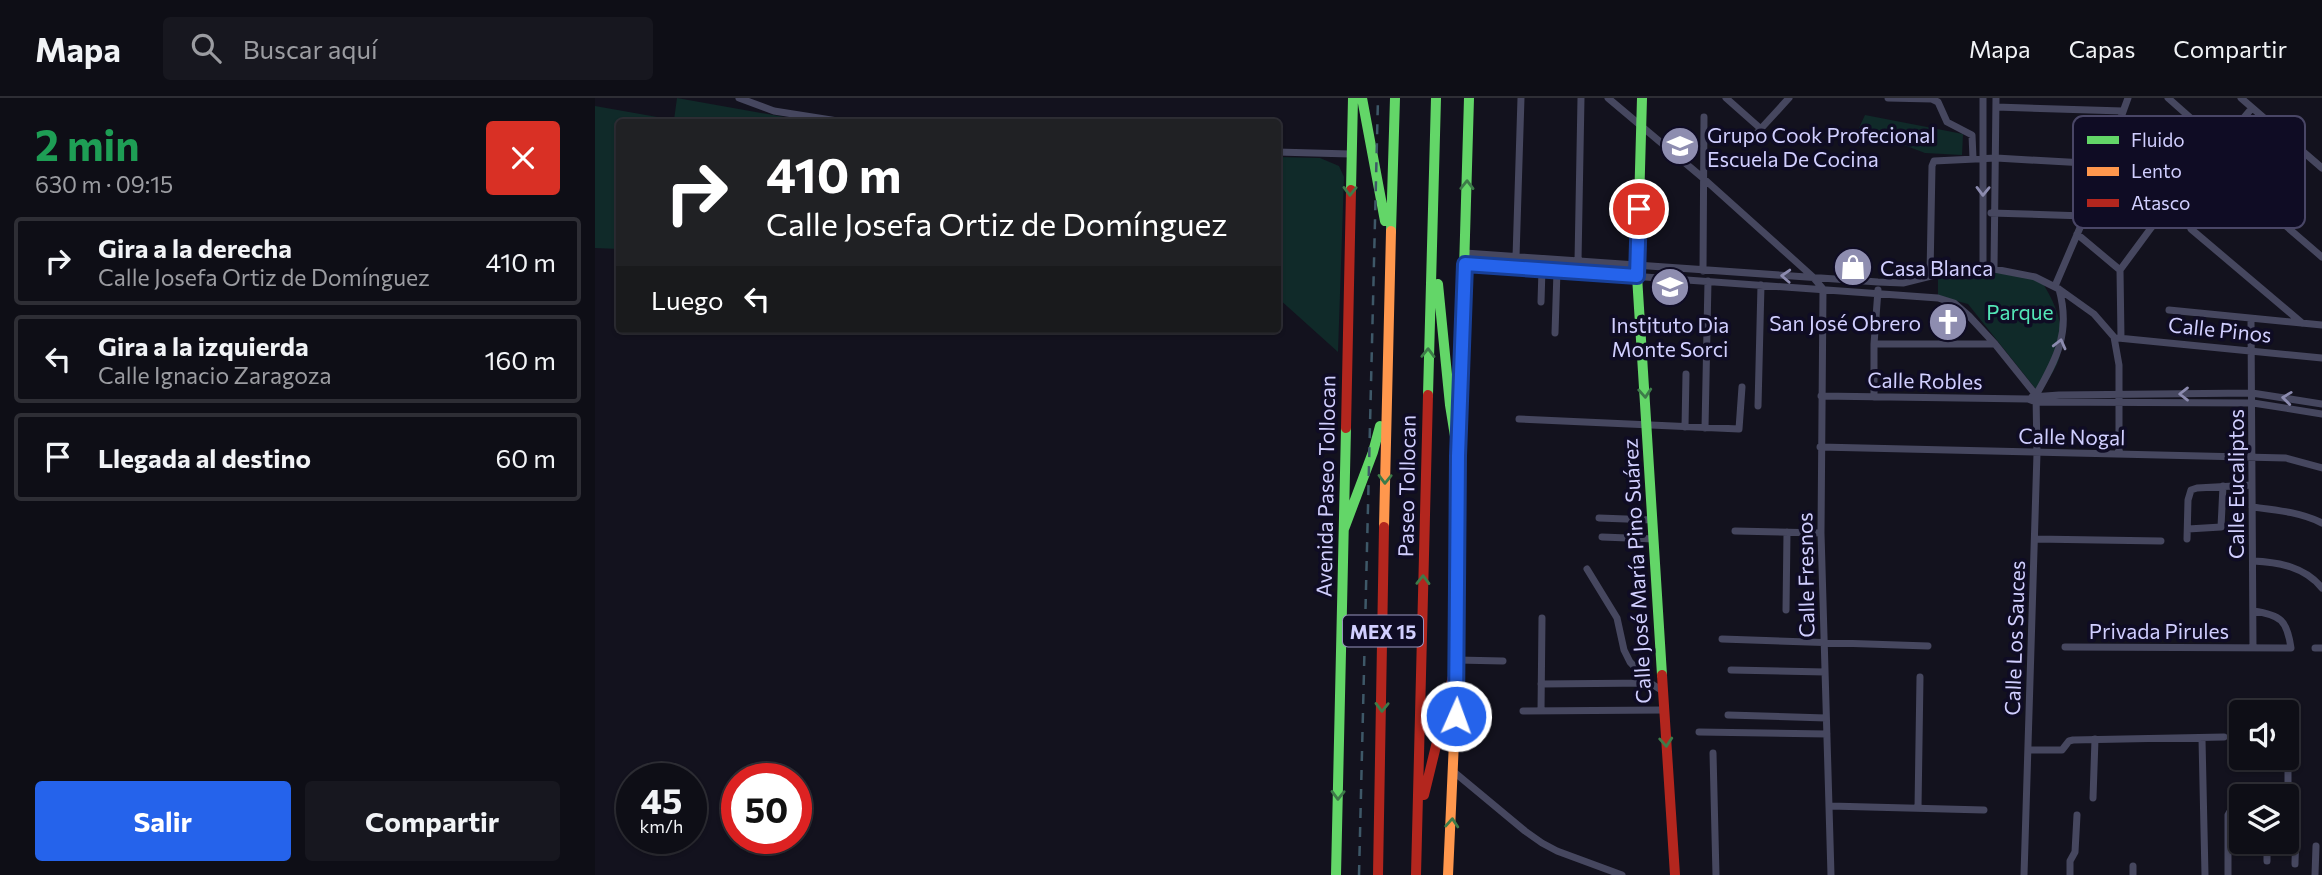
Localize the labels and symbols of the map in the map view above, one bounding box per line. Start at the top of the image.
legend [2073,116,2305,228]
place label: Grupo Cook Profecional Escuela De Cocina [1707,122,1936,171]
school or university icon: Grupo Cook Profecional Escuela De Cocina [1659,125,1701,167]
text: Fluido [2131,128,2185,151]
text: Lento [2131,159,2182,182]
one-way arrow [1459,179,1475,190]
pin [1609,179,1669,239]
one-way arrow [1342,186,1358,196]
one-way arrow [1975,186,1991,196]
text: Atasco [2131,191,2190,214]
shop icon: Casa Blanca [1832,246,1874,288]
place label: Casa Blanca [1880,255,1993,280]
school or university icon: Instituto Dia Monte Sorci [1649,266,1691,308]
one-way arrow [1780,269,1791,284]
park label: Parque [1986,299,2054,324]
church icon: San José Obrero [1927,301,1969,343]
place label: San José Obrero [1769,310,1921,335]
street label: Calle Pinos [2167,311,2273,347]
place label: Instituto Dia Monte Sorci [1611,312,1729,361]
one-way arrow [2052,339,2066,351]
one-way arrow [1421,347,1436,358]
street label: Calle Robles [1867,366,1983,394]
street label: Avenida Paseo Tollocan [1311,375,1339,597]
one-way arrow [2178,386,2189,402]
one-way arrow [1637,387,1652,398]
one-way arrow [2281,390,2293,405]
street label: Calle Eucaliptos [2223,409,2248,559]
street label: Paseo Tollocan [1392,415,1420,557]
street label: Calle Nogal [2018,423,2126,449]
street label: Calle José María Pino Suárez [1617,438,1655,704]
one-way arrow [1378,474,1393,485]
street label: Calle Fresnos [1791,512,1819,638]
street label: Calle Los Sauces [1999,560,2029,716]
one-way arrow [1415,575,1431,585]
road number: MEX 15 [1343,616,1423,646]
street label: Privada Pirules [2089,618,2229,643]
position arrow [1419,679,1493,753]
one-way arrow [1374,702,1389,713]
one-way arrow [1658,737,1673,748]
speed limit sign: 50 [721,763,812,854]
one-way arrow [1330,789,1345,800]
one-way arrow [1444,818,1459,829]

